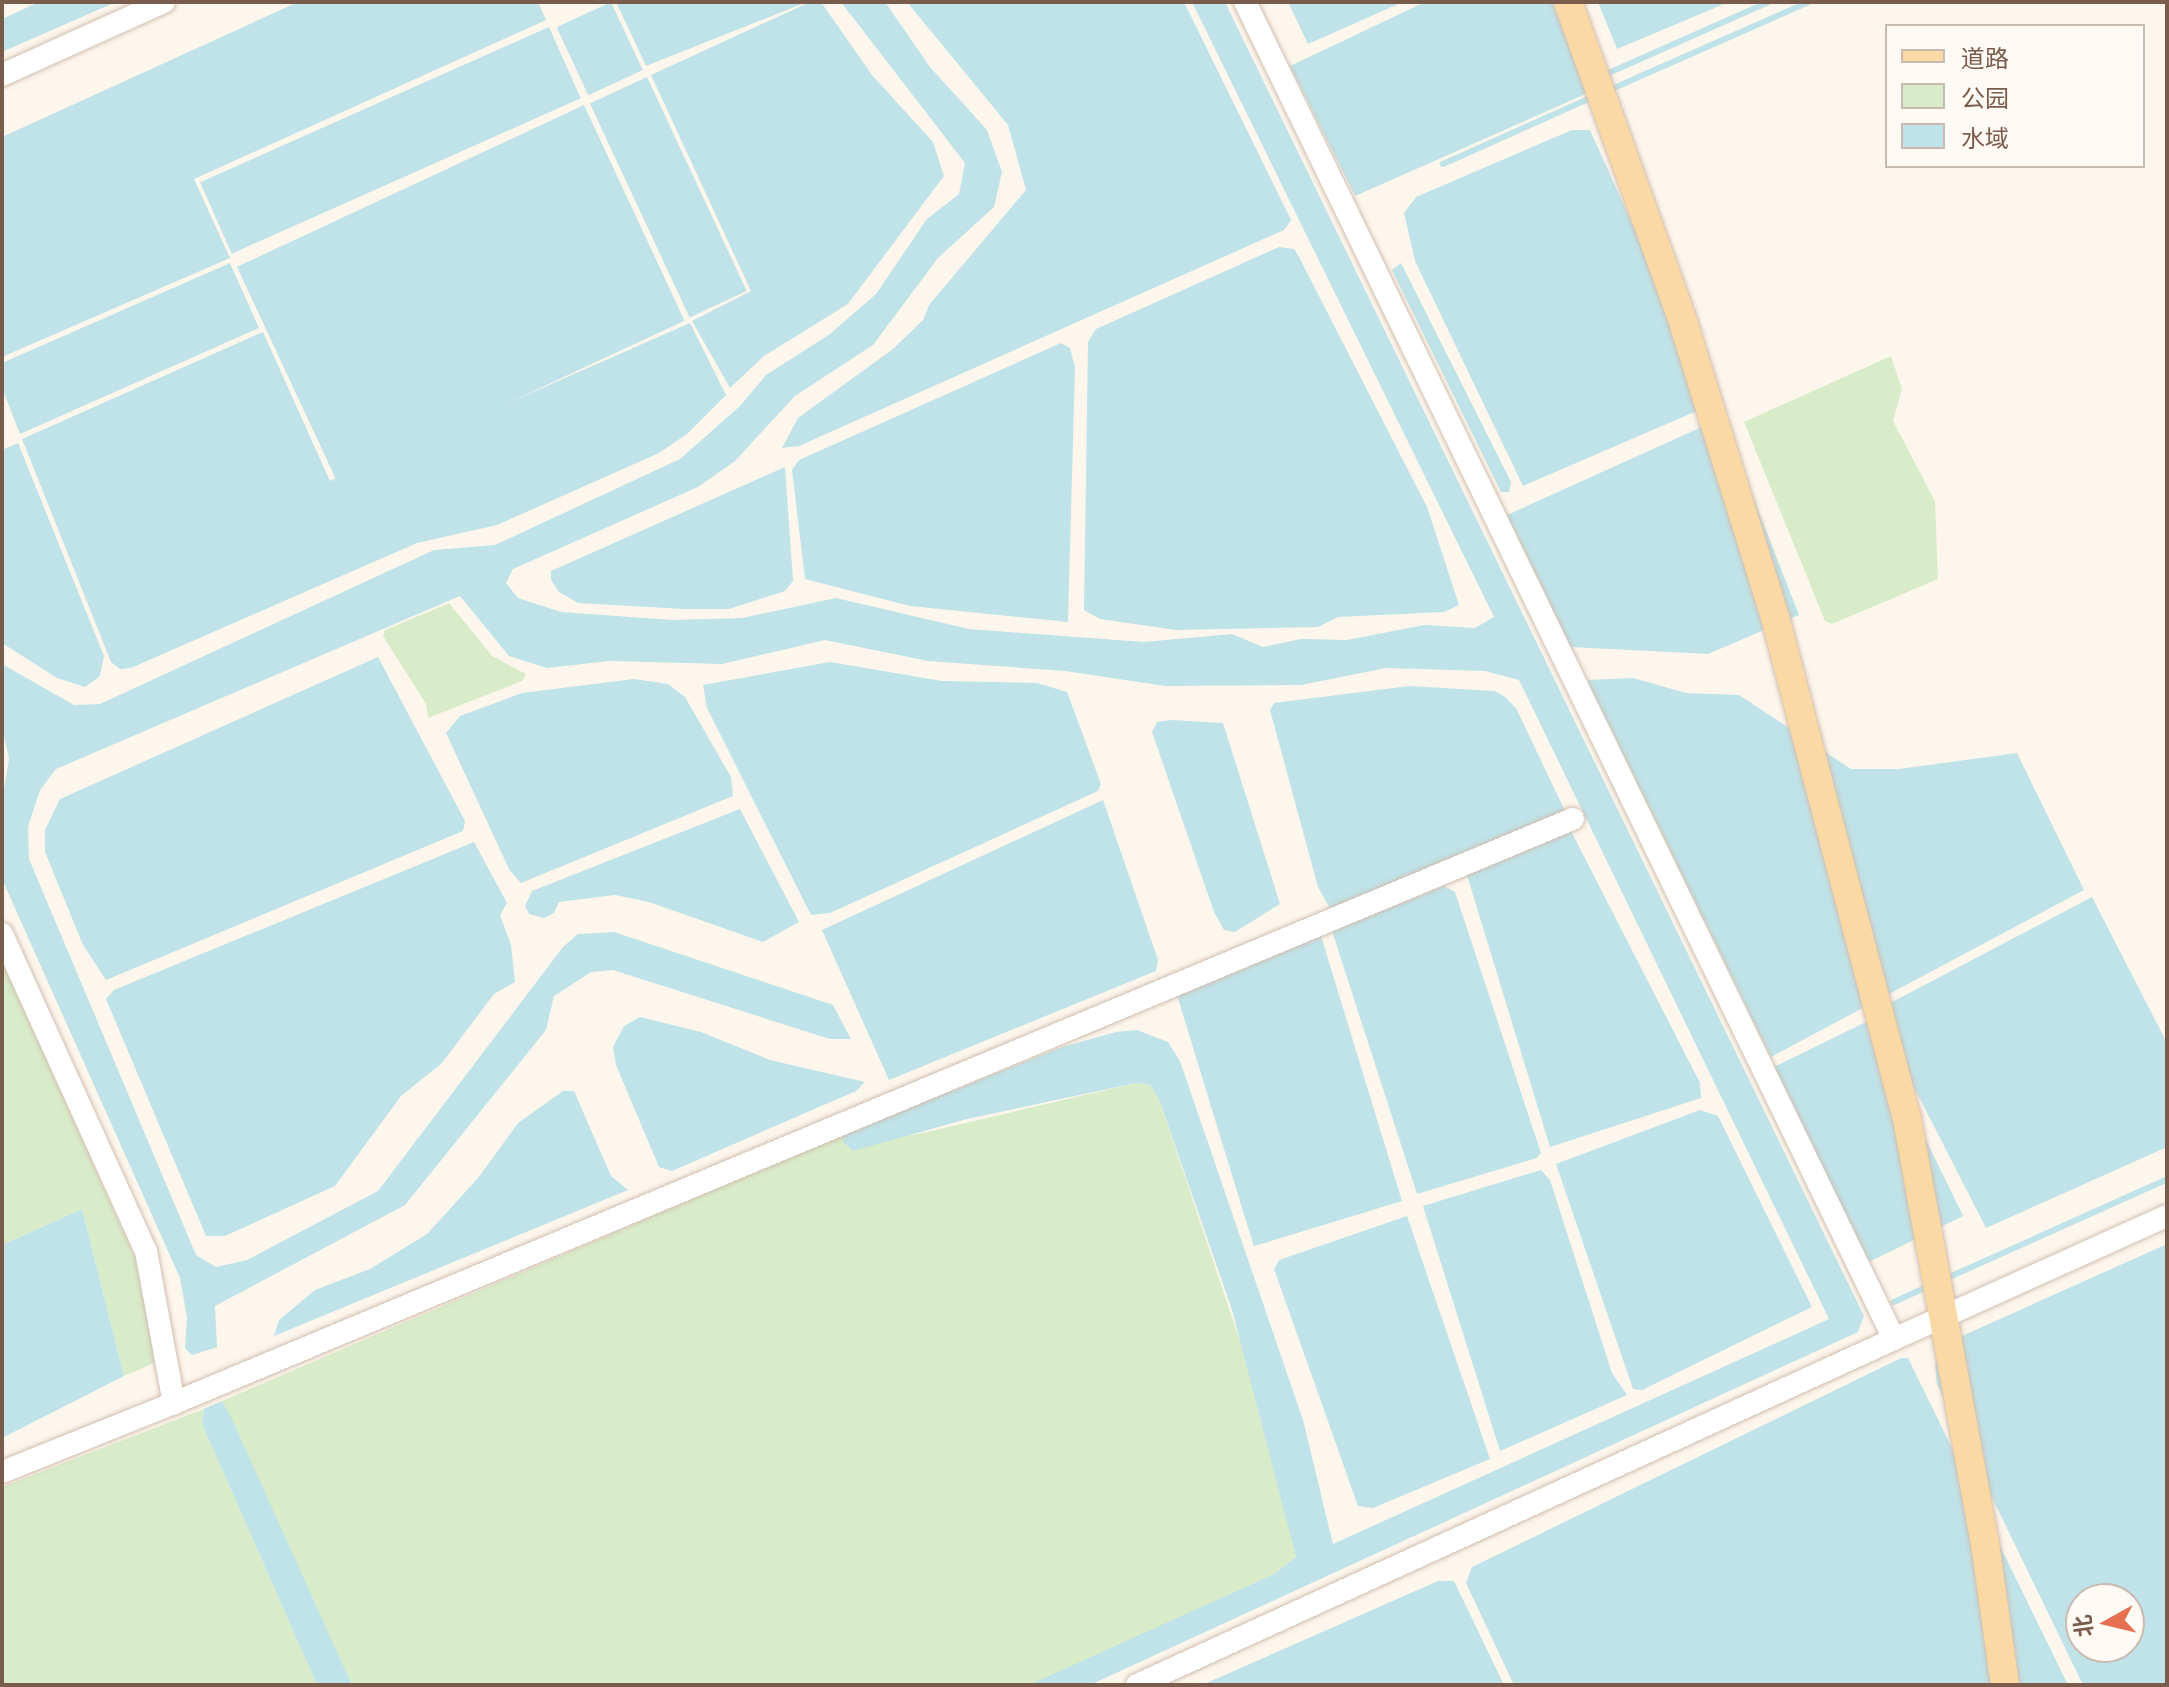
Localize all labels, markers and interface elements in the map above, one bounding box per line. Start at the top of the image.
legend [1885,24,2145,168]
text: 道路 [1961,43,2009,72]
text: 公园 [1961,83,2009,112]
text: 水域 [1961,123,2009,152]
north arrow [2065,1583,2145,1663]
text: 北 [2068,1613,2098,1639]

